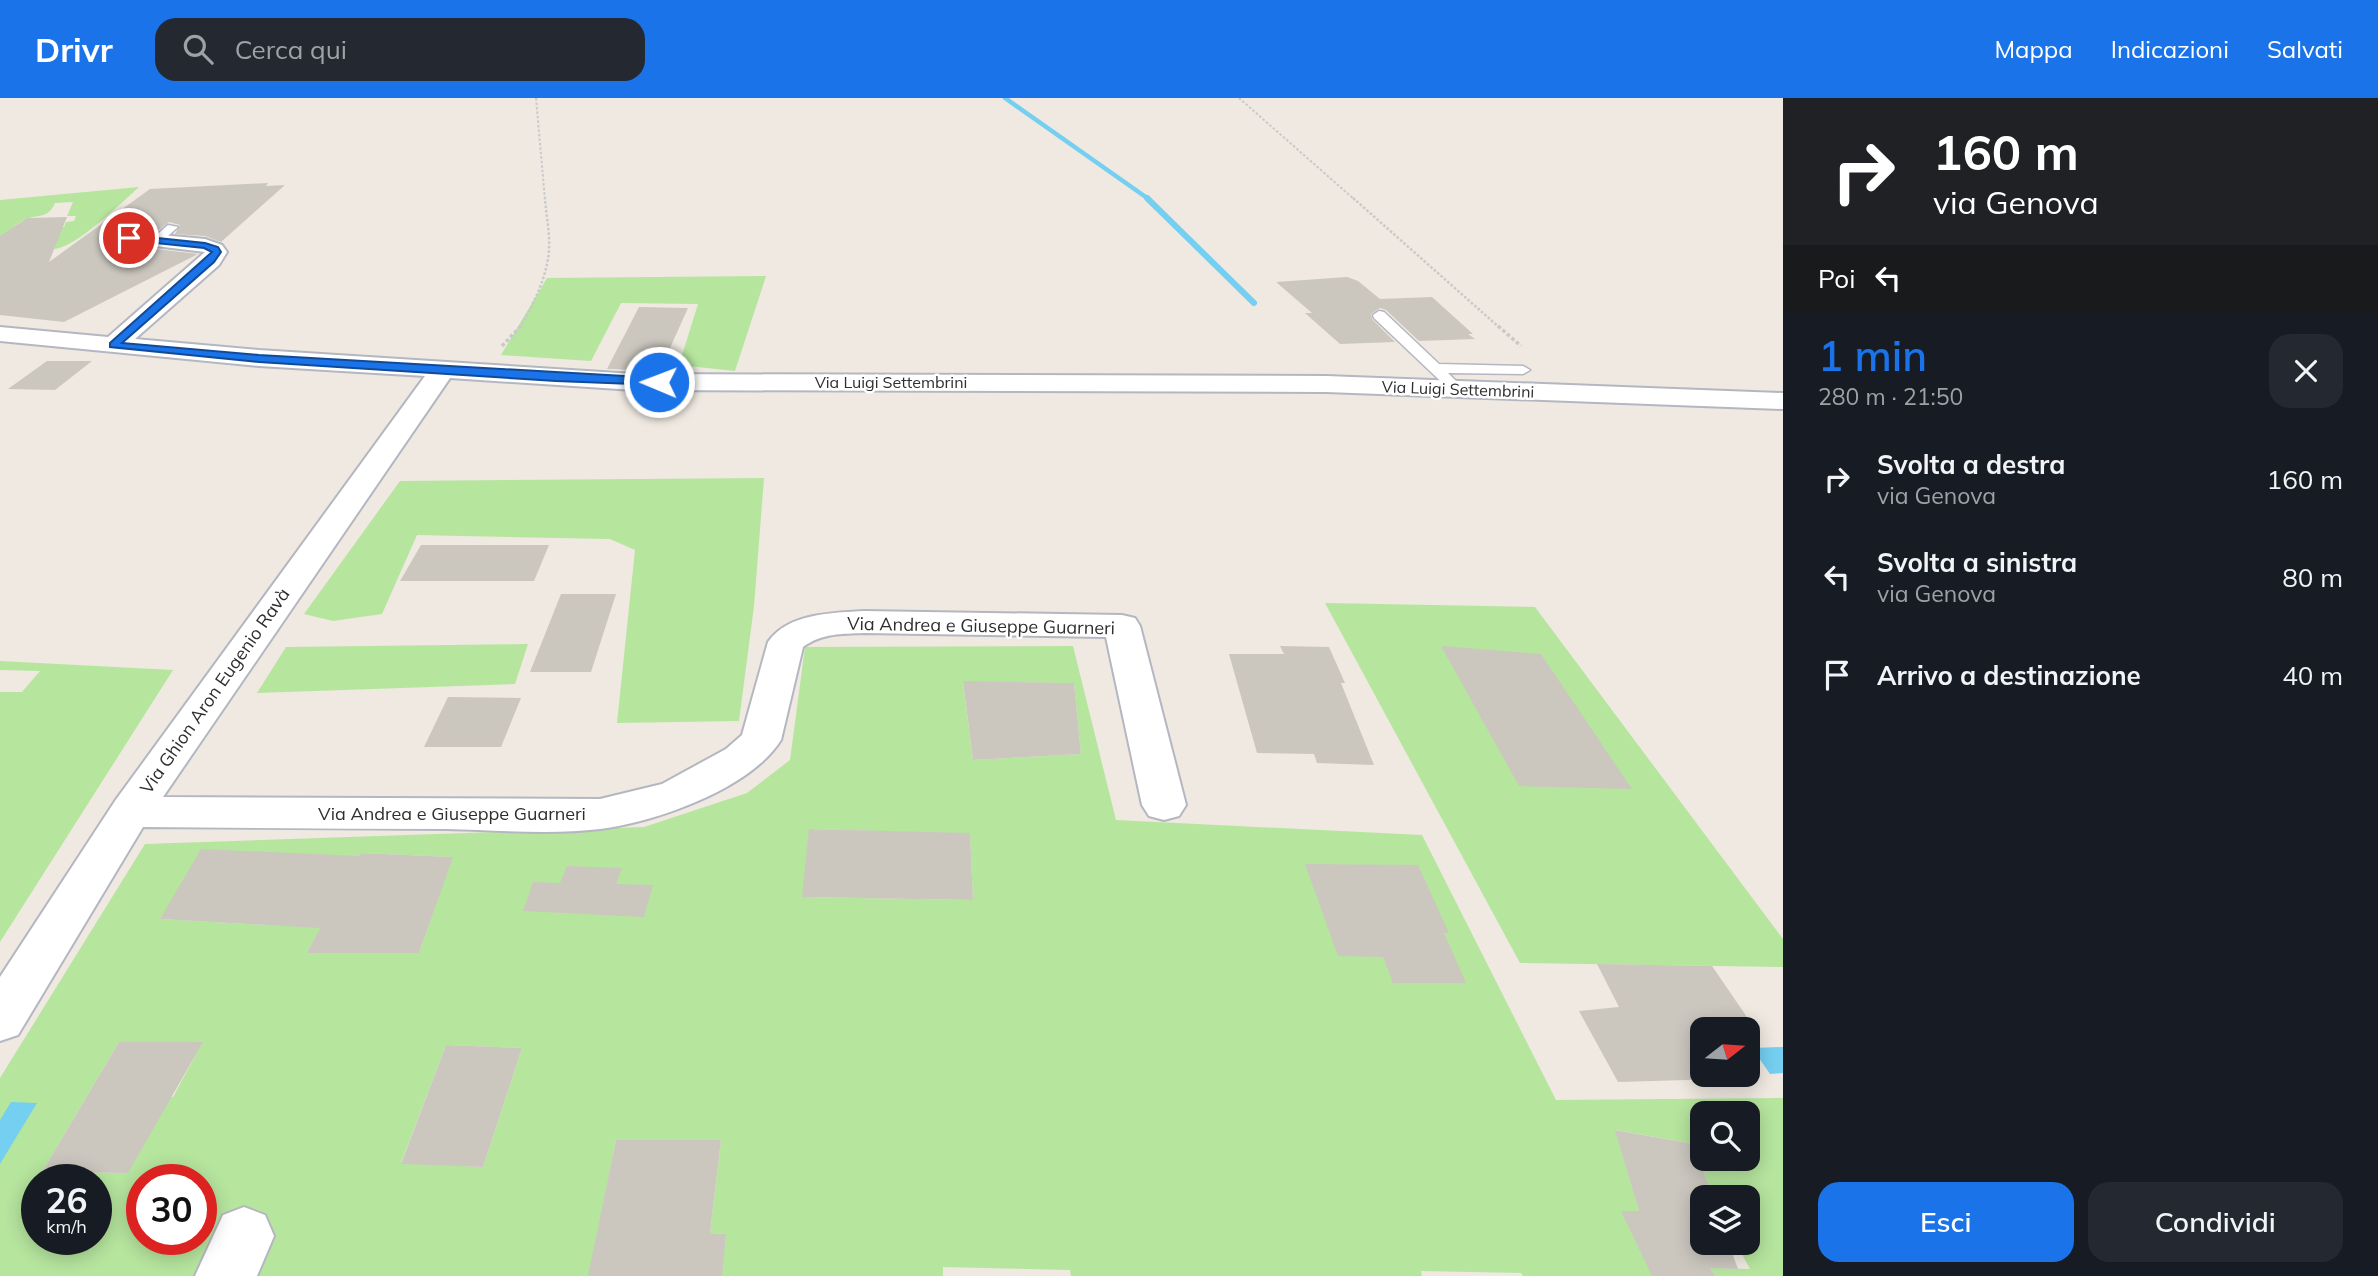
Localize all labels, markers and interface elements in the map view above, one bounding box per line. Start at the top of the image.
search box [155,18,645,81]
text: Drivr [35,29,113,70]
icon: search [179,30,217,68]
text: Cerca qui [235,33,347,66]
text: Mappa [1994,34,2073,64]
text: Indicazioni [2111,34,2229,64]
text: Salvati [2267,34,2343,64]
text: 160 m [1933,121,2079,182]
icon: right [1818,126,1909,217]
text: via Genova [1933,182,2099,222]
pin [99,208,159,268]
icon: arrive [110,219,148,257]
icon: left [1869,259,1907,297]
text: Poi [1818,262,1855,295]
text: 1 min [1818,329,1927,382]
button: close [2269,334,2343,408]
position arrow [622,345,696,419]
street label: Via Luigi Settembrini [815,372,967,392]
street label: Via Luigi Settembrini [1381,376,1535,402]
text: 280 m · 21:50 [1818,382,1963,411]
text: Svolta a destra [1877,448,2065,481]
icon: right [1818,460,1856,498]
text: 160 m [2267,463,2343,496]
text: via Genova [1877,481,1996,510]
text: Svolta a sinistra [1877,546,2077,579]
icon: left [1818,558,1856,596]
text: 80 m [2282,561,2343,594]
text: via Genova [1877,579,1996,608]
street label: Via Ghion Aron Eugenio Ravà [135,583,295,798]
street label: Via Andrea e Giuseppe Guarneri [847,612,1115,639]
icon: arrive [1818,656,1856,694]
text: Arrivo a destinazione [1877,659,2141,692]
text: 40 m [2282,659,2343,692]
street label: Via Andrea e Giuseppe Guarneri [318,802,586,825]
north arrow [1690,1017,1760,1087]
map controls [1690,1017,1760,1255]
button: search [1690,1101,1760,1171]
speed limit sign: 30 [126,1164,217,1255]
text: 26 [45,1178,88,1222]
button: Esci [1818,1182,2074,1262]
button: Condividi [2088,1182,2343,1262]
button: layers [1690,1185,1760,1255]
text: km/h [46,1215,87,1238]

